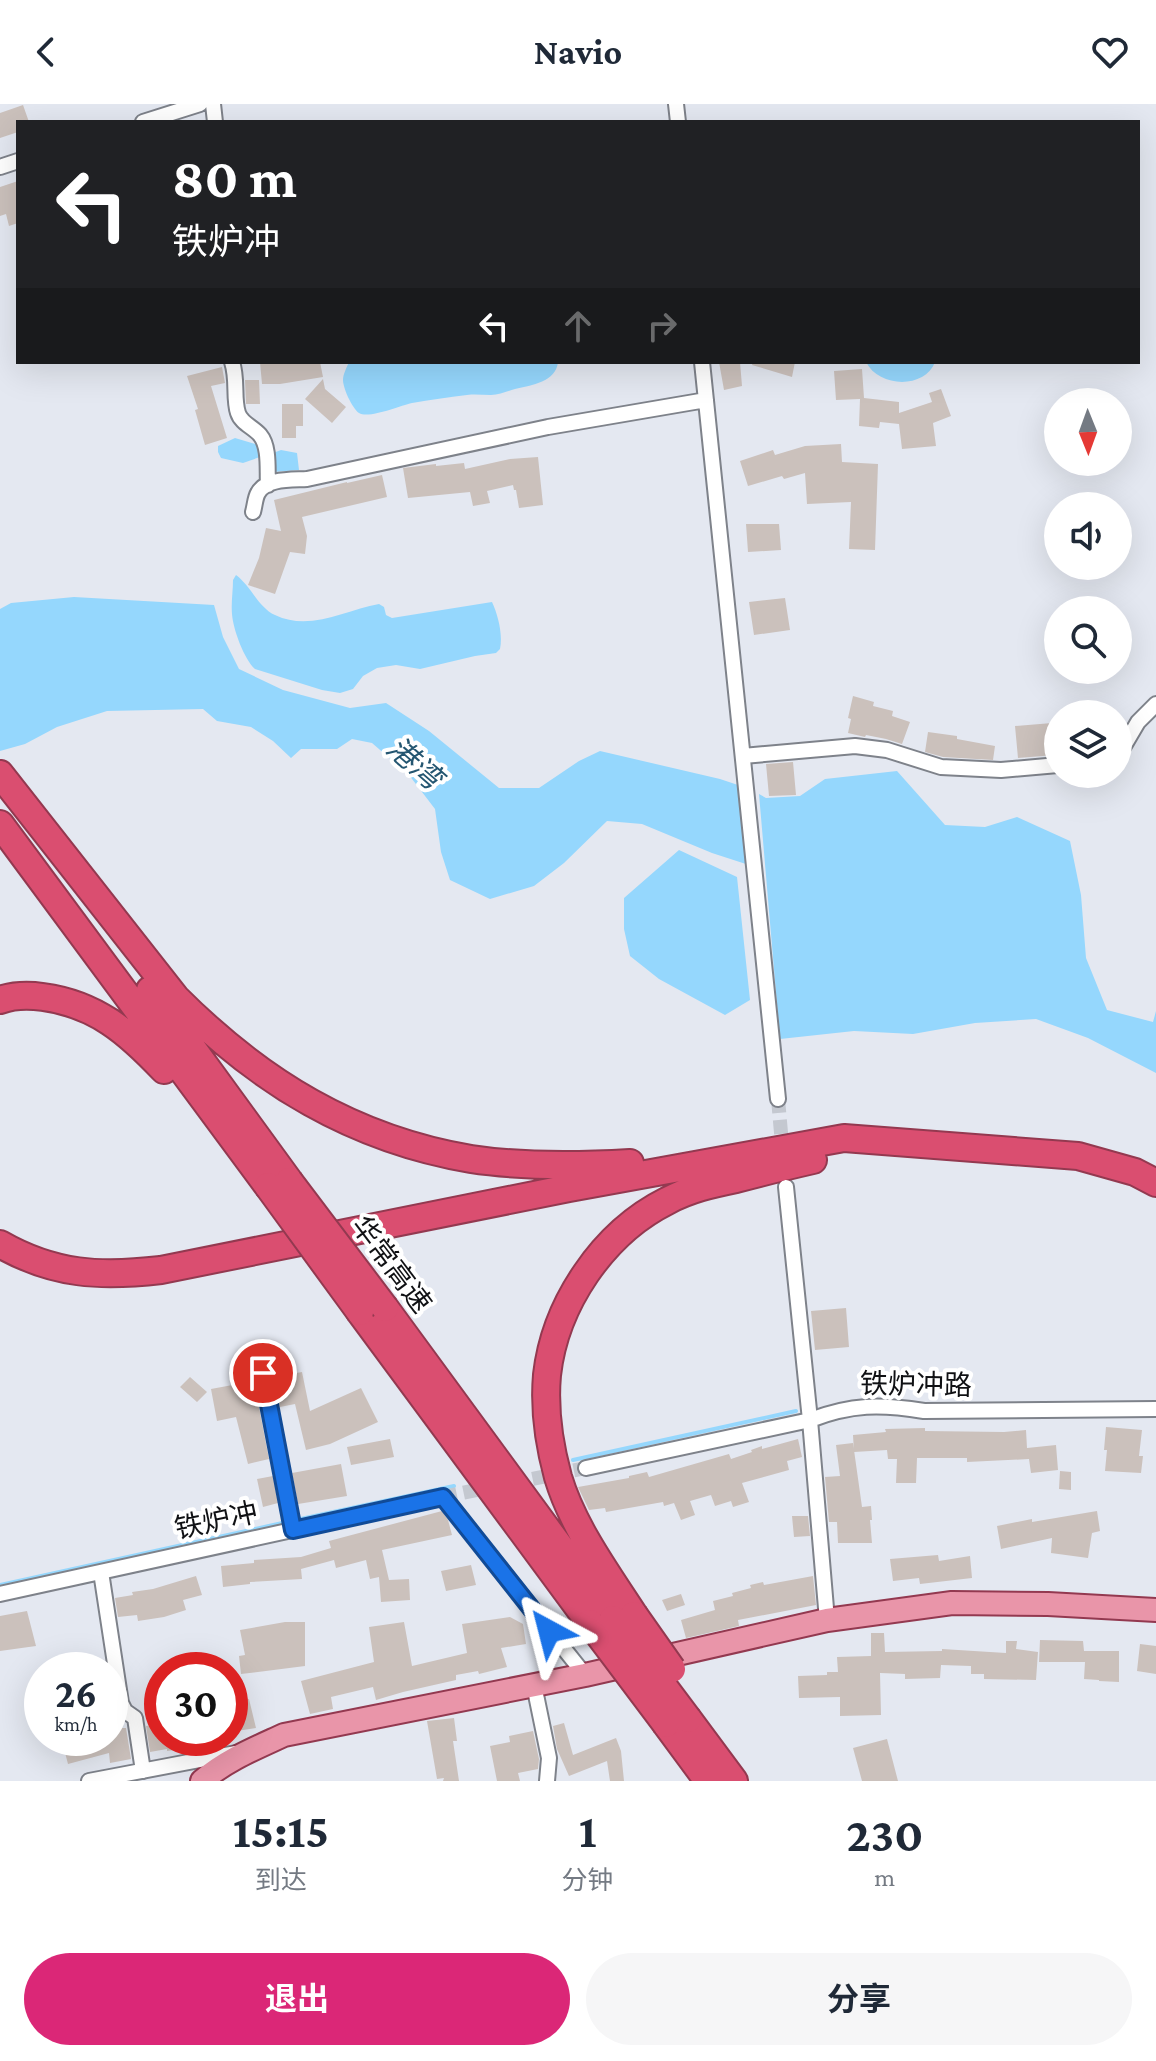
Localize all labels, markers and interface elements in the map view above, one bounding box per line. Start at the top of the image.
icon: back [24,30,68,74]
icon: heart [1088,30,1132,74]
text: Navio [534,32,622,72]
text: 80 m [172,147,297,209]
icon: left [40,152,144,256]
text: 铁炉冲 [172,222,280,262]
icon: left [472,304,516,348]
icon: ahead [556,304,600,348]
icon: right [640,304,684,348]
north arrow [1044,388,1132,476]
map controls [1044,388,1132,788]
button: sound [1044,492,1132,580]
button: search [1044,596,1132,684]
button: layers [1044,700,1132,788]
water label: 港湾 [381,730,452,798]
street label: 华常高速 [346,1210,438,1318]
pin [229,1339,297,1407]
icon: arrive [241,1351,285,1395]
street label: 铁炉冲路 [860,1368,972,1401]
street label: 铁炉冲 [172,1497,260,1544]
position arrow [507,1589,591,1673]
speed limit sign: 30 [144,1652,248,1756]
text: 26 [55,1671,97,1716]
text: km/h [54,1713,98,1735]
text: 15:15 [233,1804,329,1857]
text: 1 [579,1804,597,1857]
text: 230 [846,1808,923,1861]
text: m [874,1863,895,1892]
text: 到达 [255,1866,307,1895]
text: 分钟 [562,1866,614,1895]
button: 退出 [24,1953,570,2045]
button: 分享 [586,1953,1132,2045]

